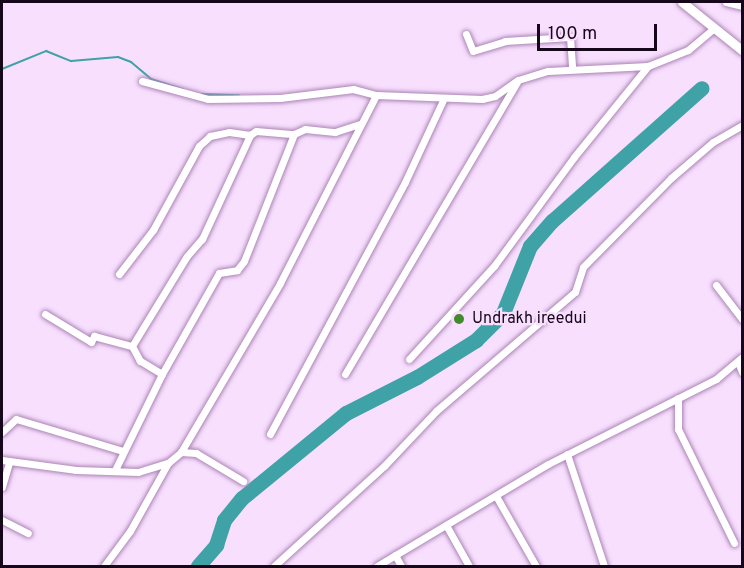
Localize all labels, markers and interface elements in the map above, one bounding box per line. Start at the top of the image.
scale bar [540,12,660,50]
text: 100 m [548,23,597,46]
place label: Undrakh ireedui [472,309,587,329]
marker: Undrakh ireedui [450,310,468,328]

